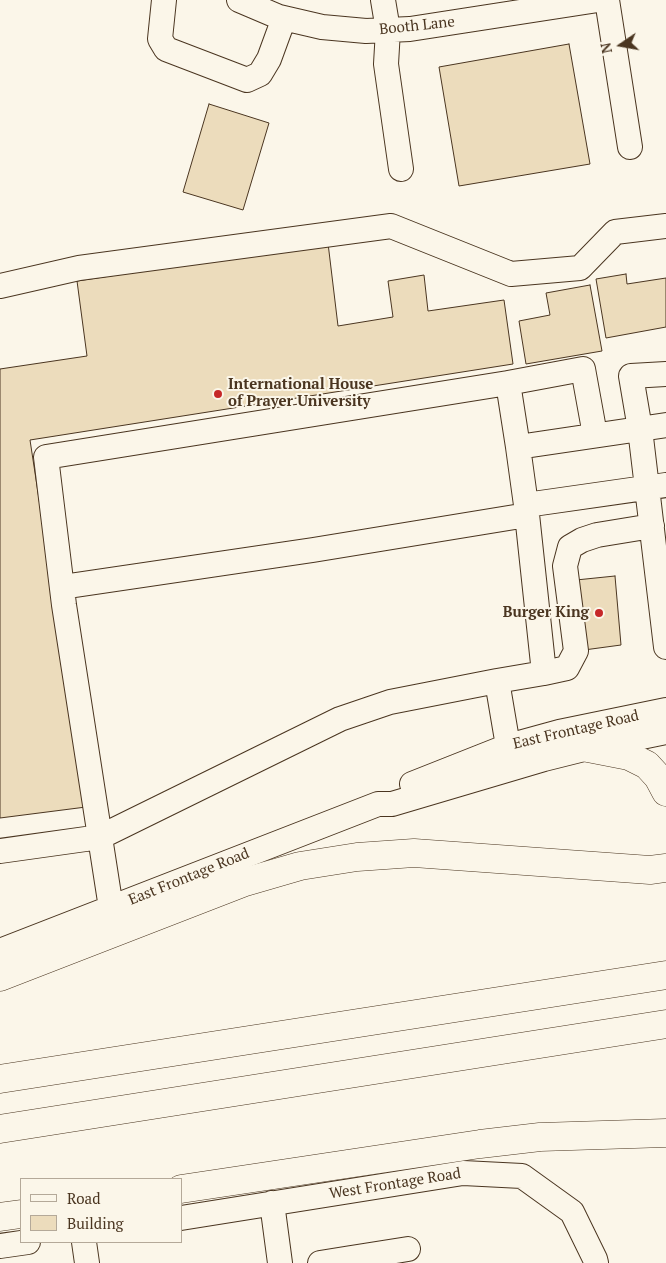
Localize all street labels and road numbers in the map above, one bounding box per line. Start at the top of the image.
street label: Booth Lane [378,13,456,39]
street label: East Frontage Road [511,707,641,753]
street label: East Frontage Road [126,845,252,909]
street label: West Frontage Road [328,1165,462,1203]

